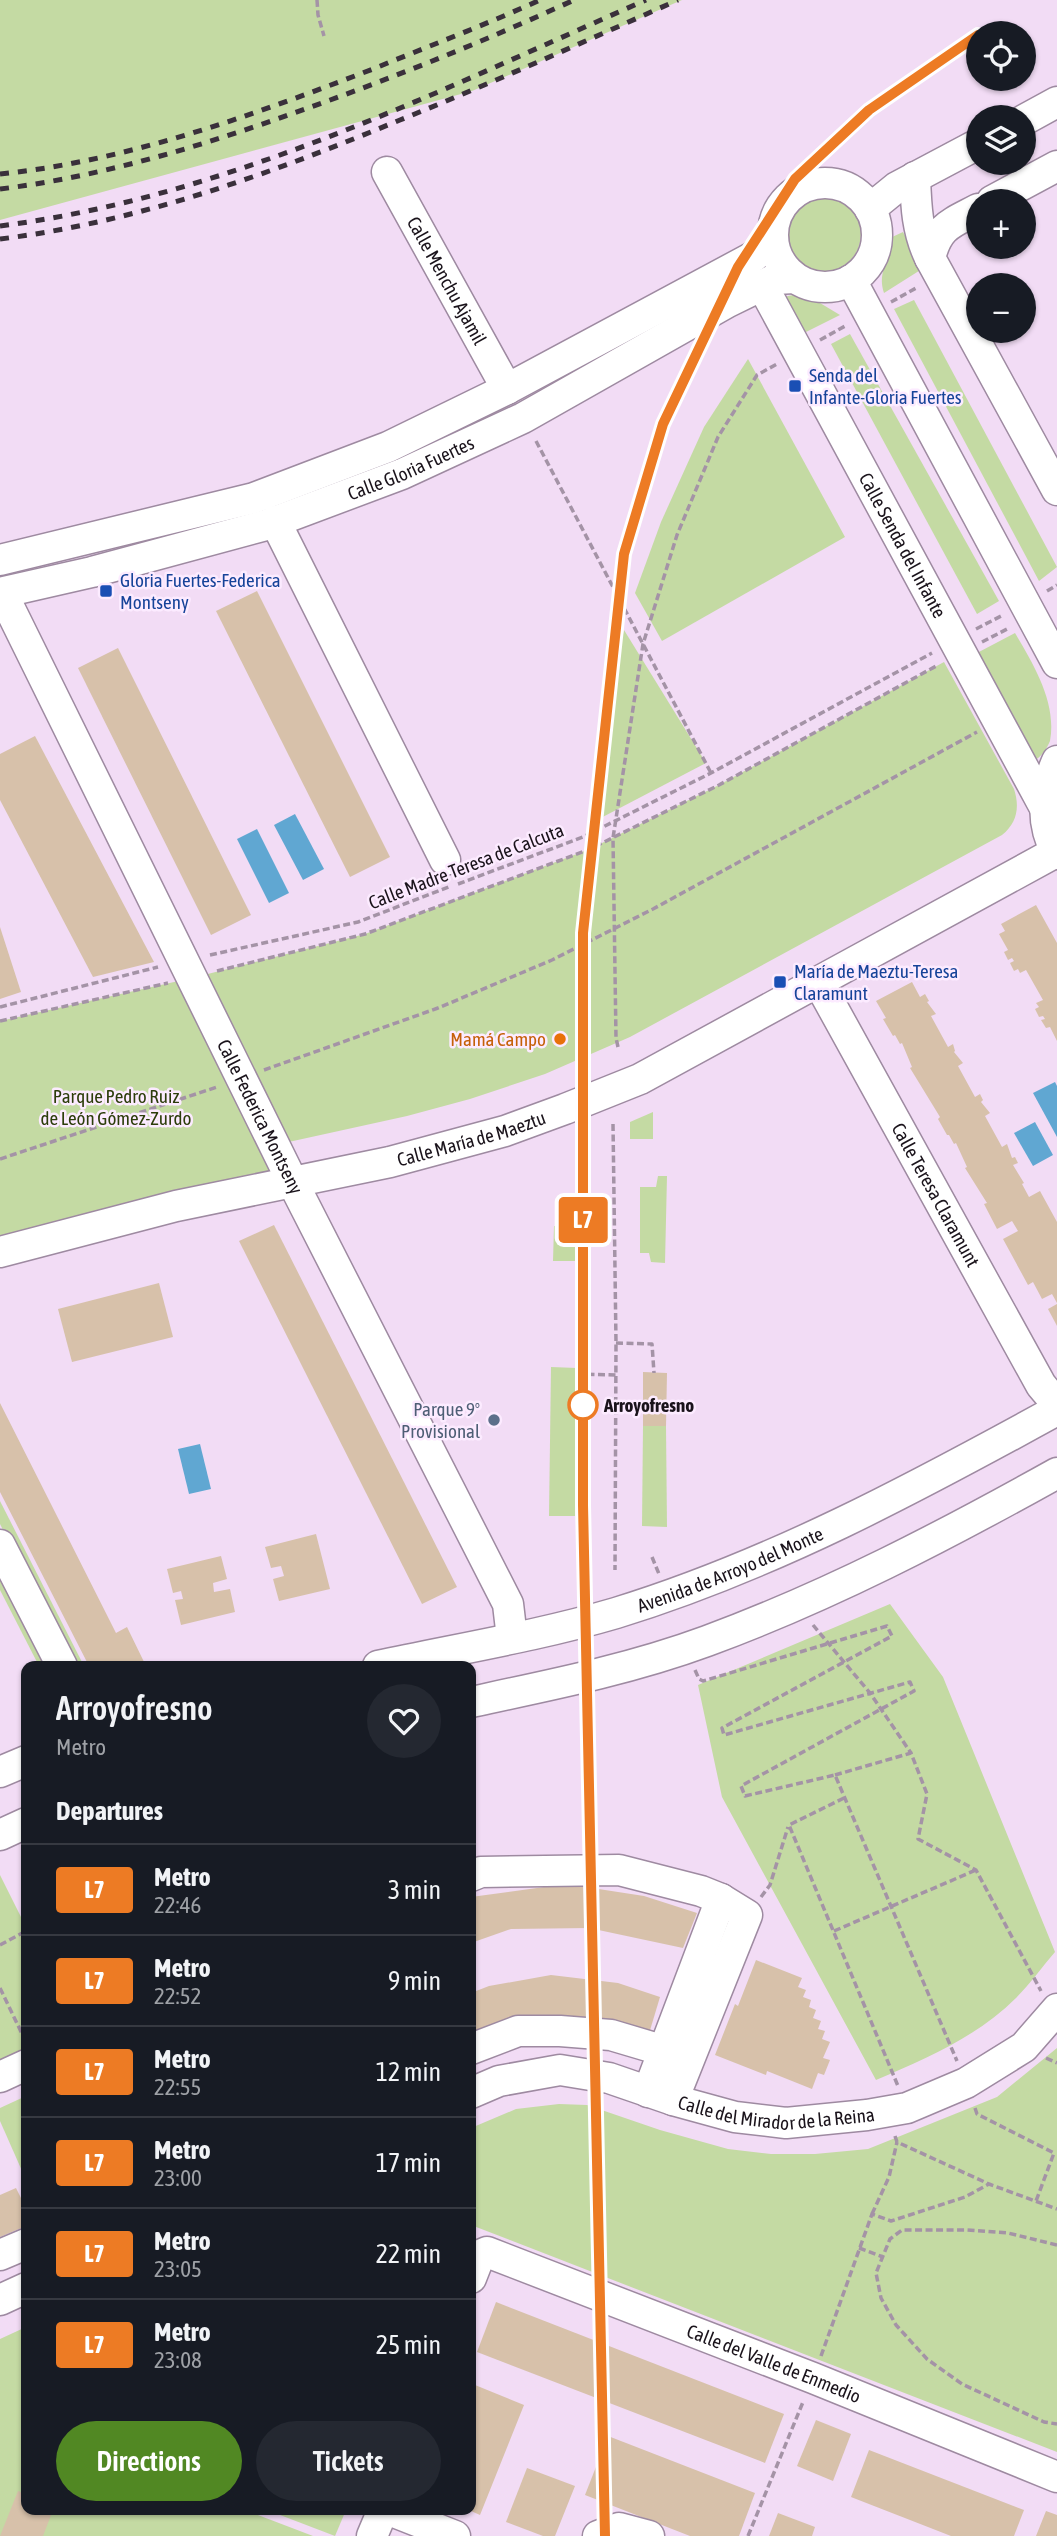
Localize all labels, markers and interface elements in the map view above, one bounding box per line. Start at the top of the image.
map controls [966,21,1036,343]
button: locate [966,21,1036,91]
button: layers [966,105,1036,175]
button: + [966,189,1036,259]
street label: Calle Menchu Ajamil [403,213,491,348]
button: − [966,273,1036,343]
place label: Senda del Infante-Gloria Fuertes [809,364,962,408]
marker: Senda del Infante-Gloria Fuertes [787,378,803,394]
street label: Calle Gloria Fuertes [344,431,477,504]
street label: Calle Senda del Infante [855,469,951,622]
place label: Gloria Fuertes-Federica Montseny [120,569,281,613]
marker: Gloria Fuertes-Federica Montseny [98,583,114,599]
street label: Calle Madre Teresa de Calcuta [365,819,567,913]
place label: María de Maeztu-Teresa Claramunt [794,960,958,1004]
marker: María de Maeztu-Teresa Claramunt [772,974,788,990]
place label: Mamá Campo [450,1028,546,1050]
marker: Mamá Campo [552,1031,568,1047]
street label: Calle Federica Montseny [213,1036,308,1198]
park label: Parque Pedro Ruiz de León Gómez-Zurdo [40,1085,192,1129]
street label: Calle María de Maeztu [395,1106,548,1171]
street label: Calle Teresa Claramunt [887,1119,985,1271]
line badge: L7 [552,1197,614,1243]
text: L7 [573,1206,593,1233]
marker: Arroyofresno [568,1390,598,1420]
place label: Arroyofresno [603,1394,694,1416]
place label: Parque 9º Provisional [401,1398,480,1442]
marker: Parque 9º Provisional [486,1412,502,1428]
street label: Avenida de Arroyo del Monte [634,1522,827,1617]
button: heart [367,1684,441,1758]
text: Arroyofresno [56,1689,213,1727]
text: Metro [56,1734,106,1760]
text: Departures [56,1796,163,1826]
text: Metro [154,1862,211,1892]
text: 3 min [388,1875,441,1905]
text: L7 [84,1876,105,1903]
text: 22:46 [154,1892,201,1918]
text: Metro [154,1953,211,1983]
text: 9 min [388,1966,441,1996]
text: L7 [84,1967,105,1994]
text: 22:52 [154,1983,201,2009]
text: Metro [154,2044,211,2074]
text: 12 min [376,2057,441,2087]
text: L7 [84,2058,105,2085]
text: 22:55 [154,2074,201,2100]
street label: Calle del Mirador de la Reina [676,2091,876,2134]
text: Metro [154,2135,211,2165]
text: 17 min [376,2148,441,2178]
text: L7 [84,2149,105,2176]
text: 23:00 [154,2165,202,2191]
text: Metro [154,2226,211,2256]
text: 22 min [376,2239,441,2269]
text: L7 [84,2240,105,2267]
text: 23:05 [154,2256,202,2282]
text: Metro [154,2317,211,2347]
street label: Calle del Valle de Enmedio [684,2319,864,2407]
text: 25 min [376,2330,441,2360]
text: L7 [84,2331,105,2358]
text: 23:08 [154,2347,202,2373]
button: Directions [56,2421,242,2501]
button: Tickets [256,2421,441,2501]

